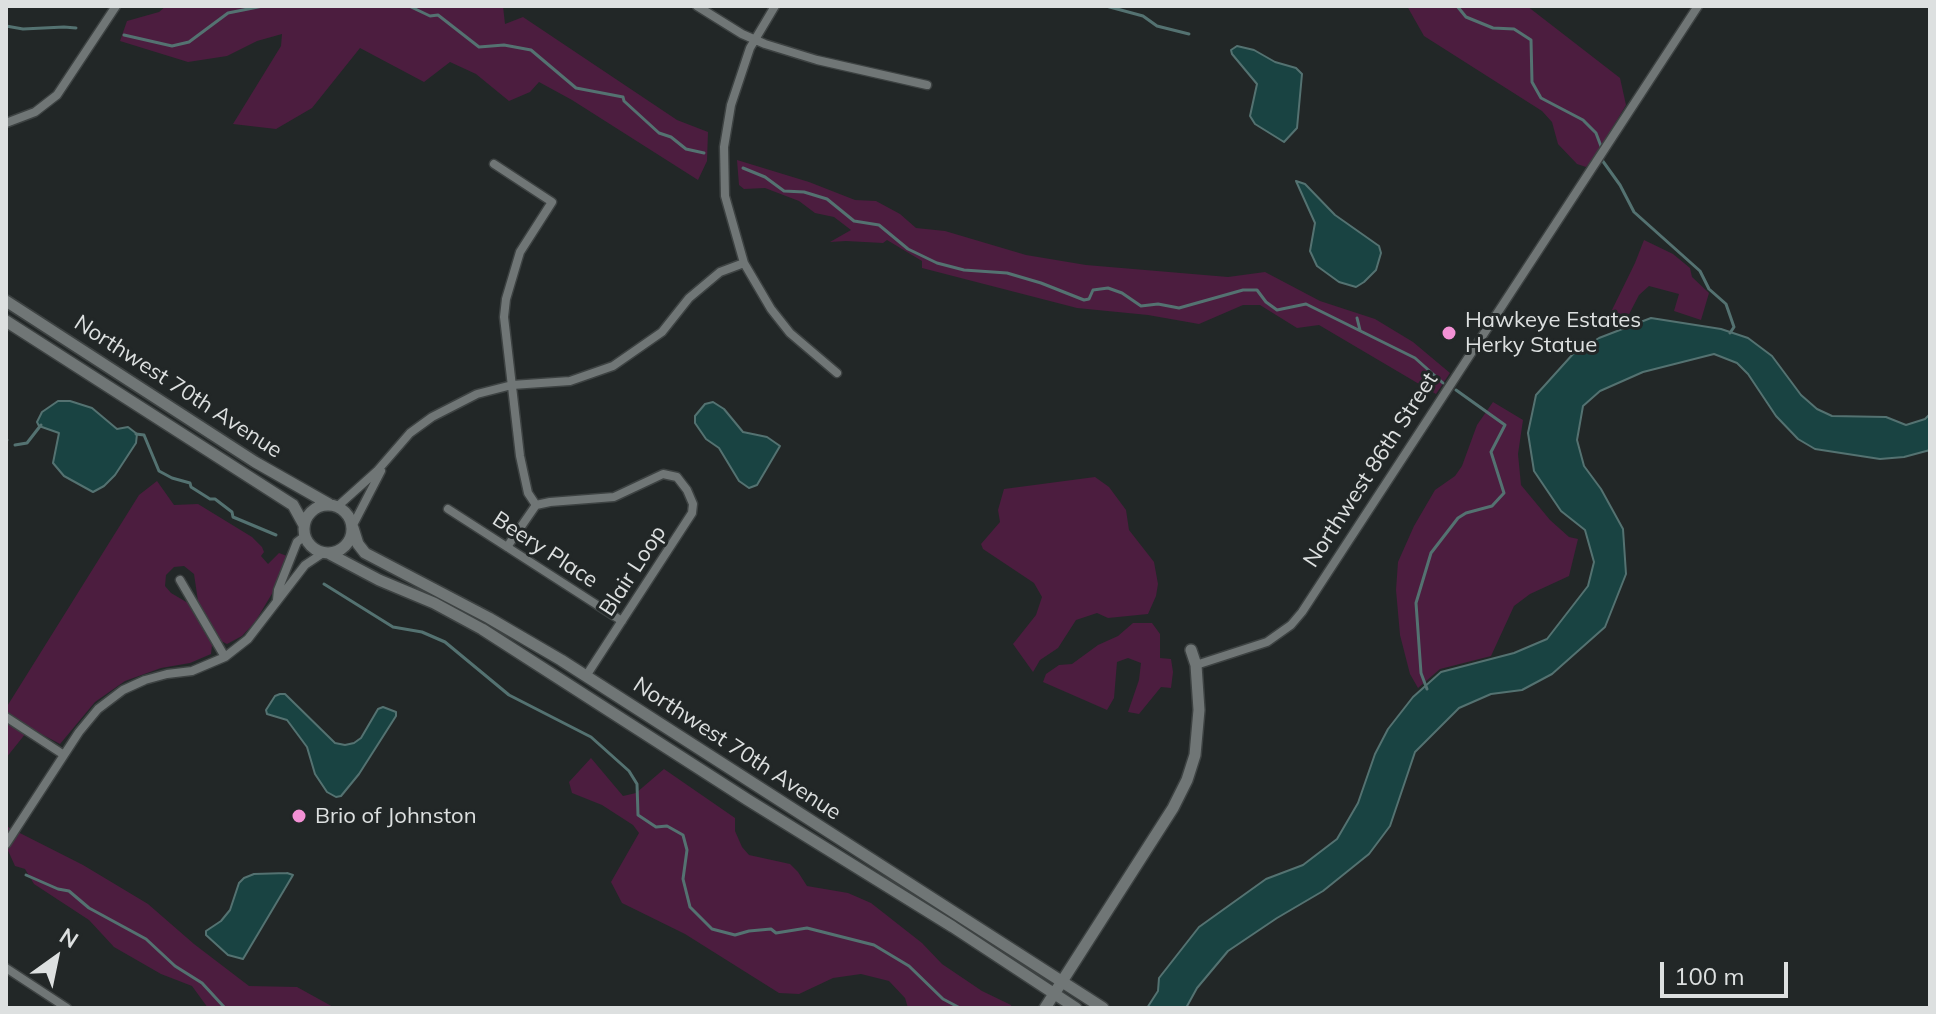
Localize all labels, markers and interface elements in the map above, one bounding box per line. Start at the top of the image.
place label: Hawkeye Estates Herky Statue [1465,307,1641,358]
street label: Northwest 70th Avenue [69,310,287,464]
marker: Hawkeye Estates Herky Statue [1440,324,1458,342]
street label: Northwest 86th Street [1298,368,1444,572]
street label: Beery Place [487,506,603,594]
street label: Blair Loop [594,521,672,621]
street label: Northwest 70th Avenue [628,672,846,826]
place label: Brio of Johnston [315,803,477,829]
marker: Brio of Johnston [290,807,308,825]
north arrow [16,918,96,998]
text: N [54,922,84,954]
scale bar [1664,946,1792,996]
text: 100 m [1674,961,1745,991]

